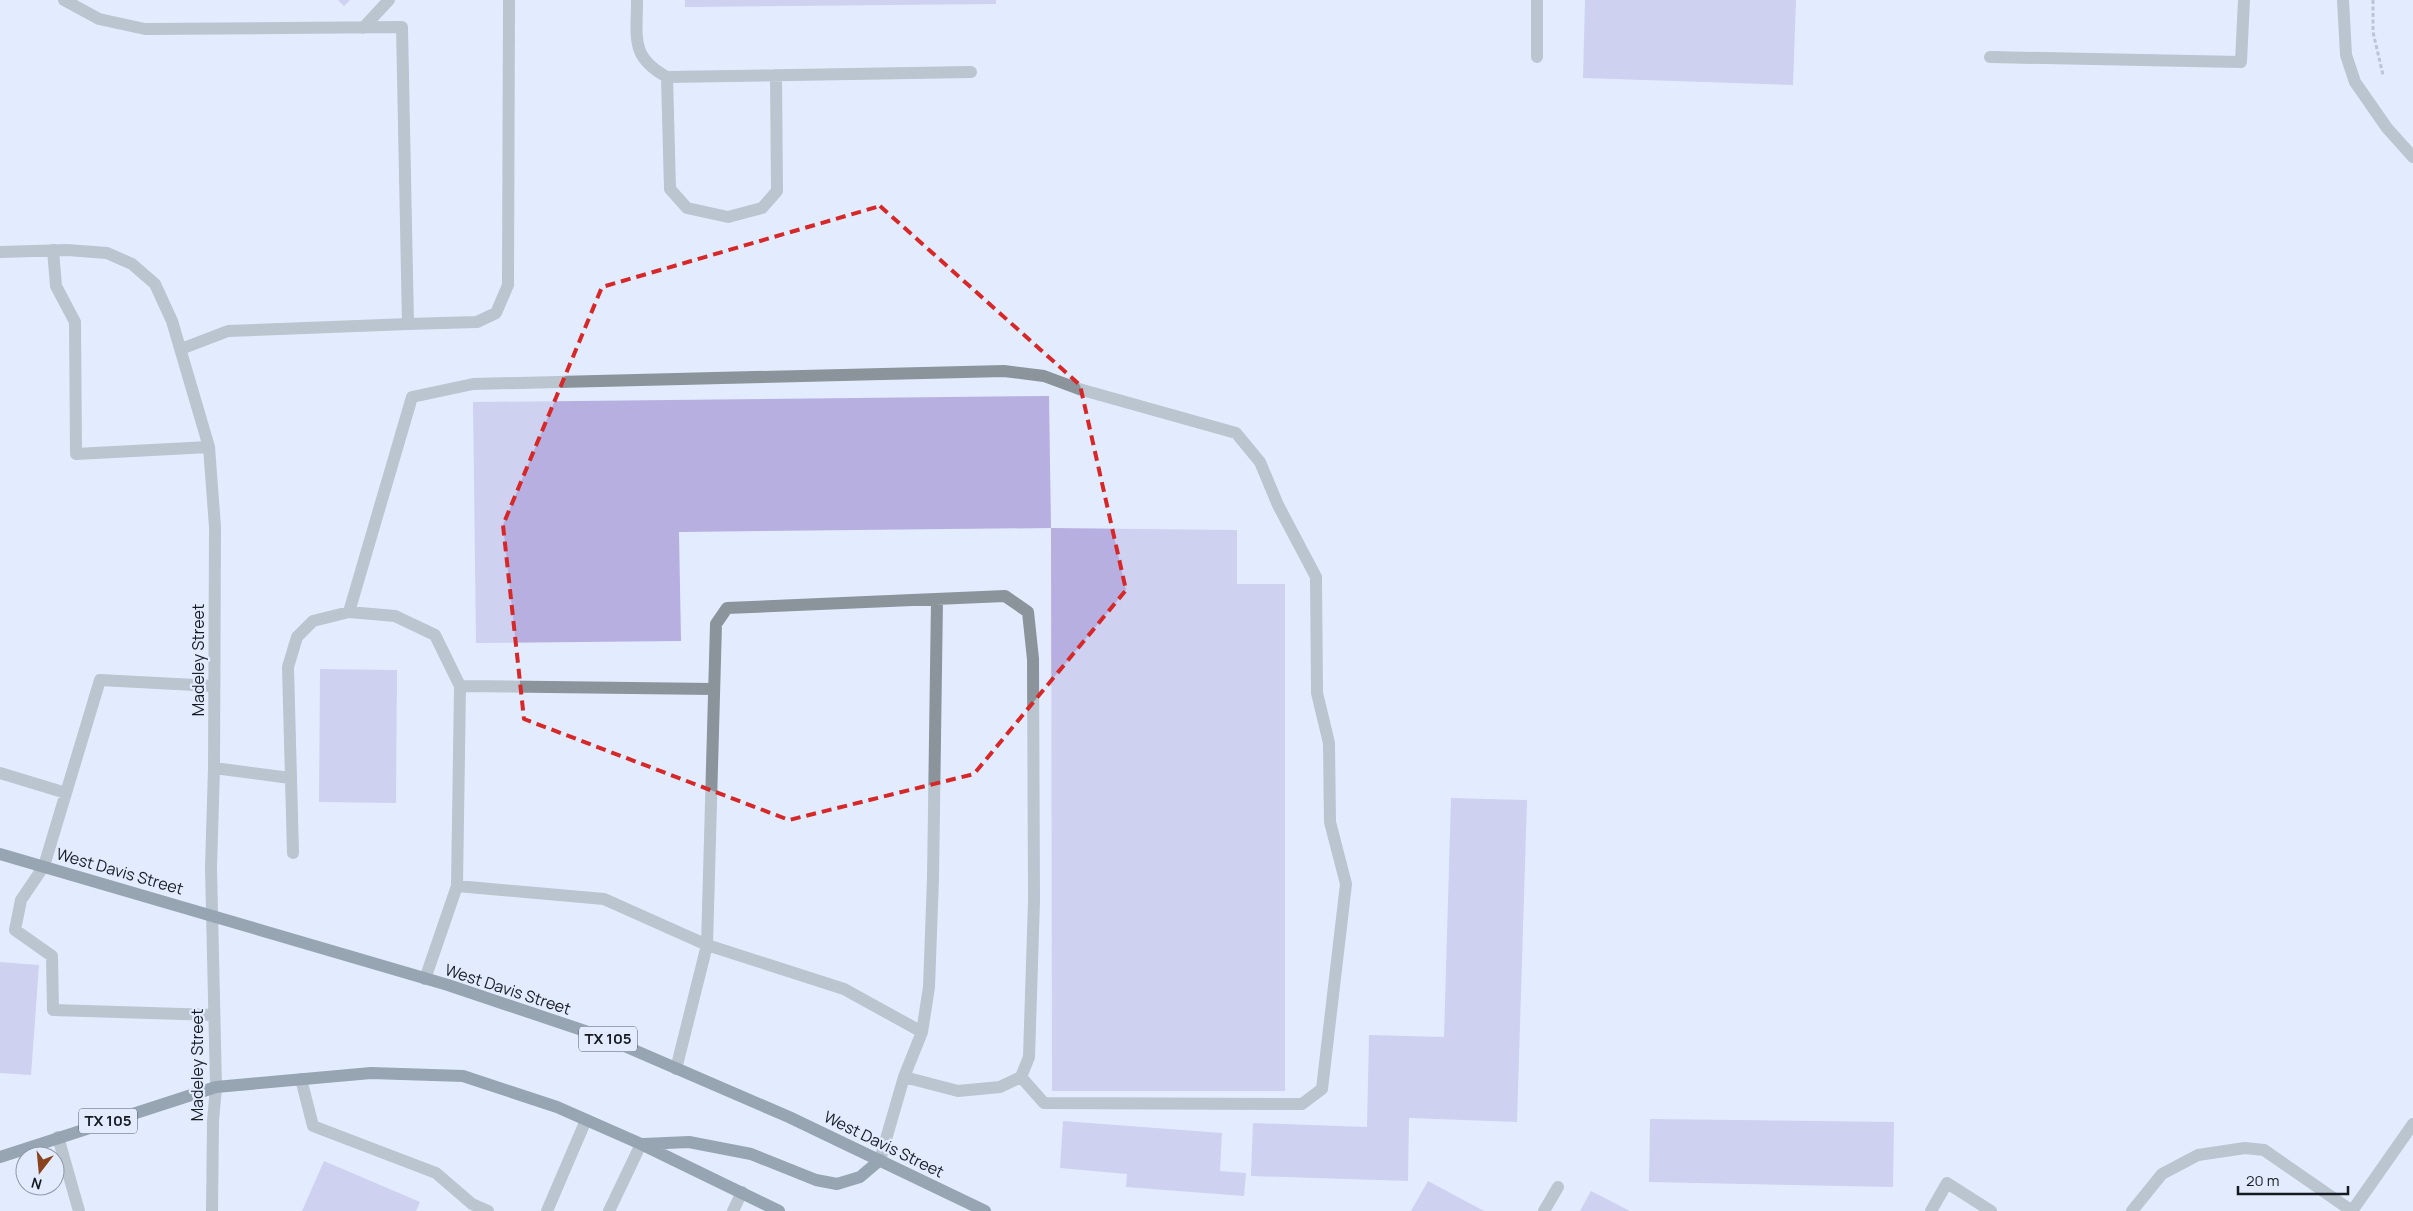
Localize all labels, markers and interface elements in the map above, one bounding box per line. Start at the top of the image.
street label: Madeley Street [187,604,209,716]
street label: West Davis Street [54,842,186,900]
street label: West Davis Street [442,958,574,1020]
street label: Madeley Street [186,1009,208,1121]
road number: TX 105 [579,1026,637,1052]
street label: West Davis Street [820,1105,948,1183]
road number: TX 105 [79,1108,137,1134]
north arrow [15,1146,65,1196]
scale bar [2238,1164,2348,1196]
text: 20 m [2246,1170,2279,1191]
text: N [29,1173,44,1194]

